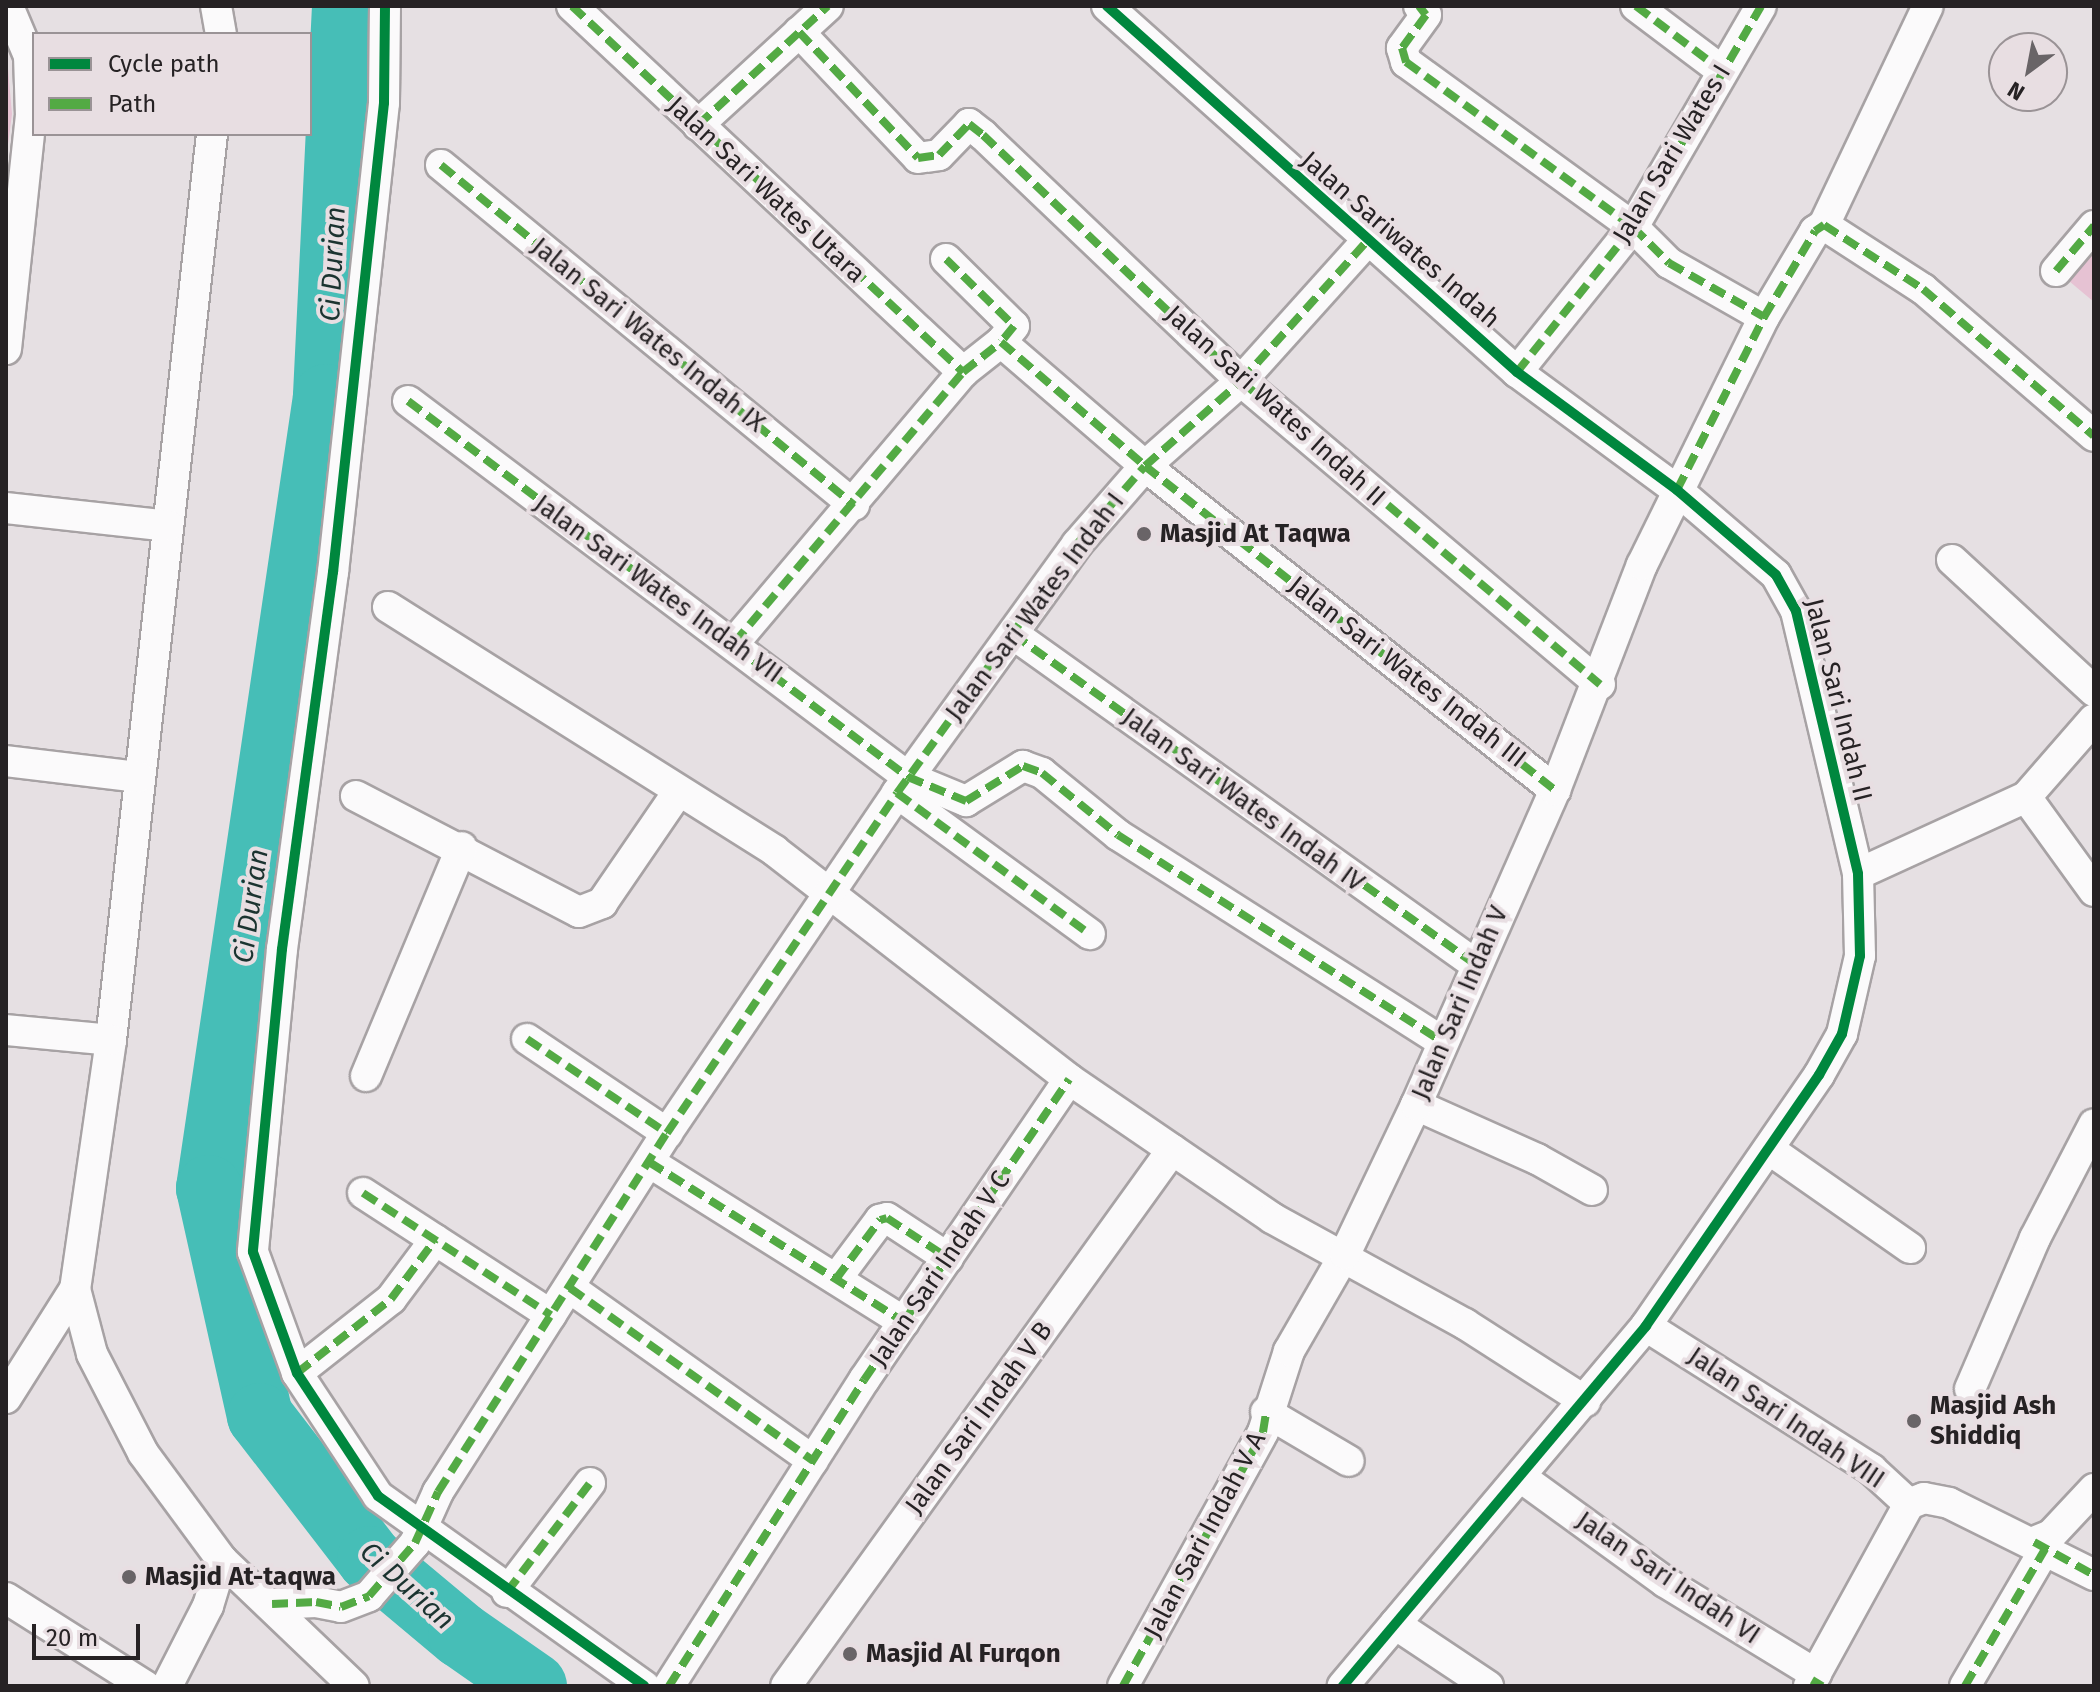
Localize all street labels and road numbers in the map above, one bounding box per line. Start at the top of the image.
street label: Jalan Sari Wates I [1606,59,1738,249]
street label: Jalan Sari Wates Utara [661,90,871,290]
street label: Jalan Sariwates Indah [1294,145,1506,335]
street label: Jalan Sari Wates Indah IX [525,231,771,439]
street label: Jalan Sari Wates Indah II [1159,299,1391,513]
street label: Jalan Sari Wates Indah I [939,487,1131,727]
street label: Jalan Sari Wates Indah VII [528,488,788,690]
street label: Jalan Sari Wates Indah III [1282,570,1532,774]
street label: Jalan Sari Indah II [1798,595,1878,805]
street label: Jalan Sari Wates Indah IV [1116,702,1370,898]
street label: Jalan Sari Indah V [1405,901,1515,1105]
street label: Jalan Sari Indah V C [863,1165,1017,1373]
street label: Jalan Sari Indah V B [899,1316,1059,1520]
street label: Jalan Sari Indah VIII [1682,1341,1890,1495]
street label: Jalan Sari Indah V A [1137,1427,1273,1643]
street label: Jalan Sari Indah VI [1570,1505,1766,1651]

